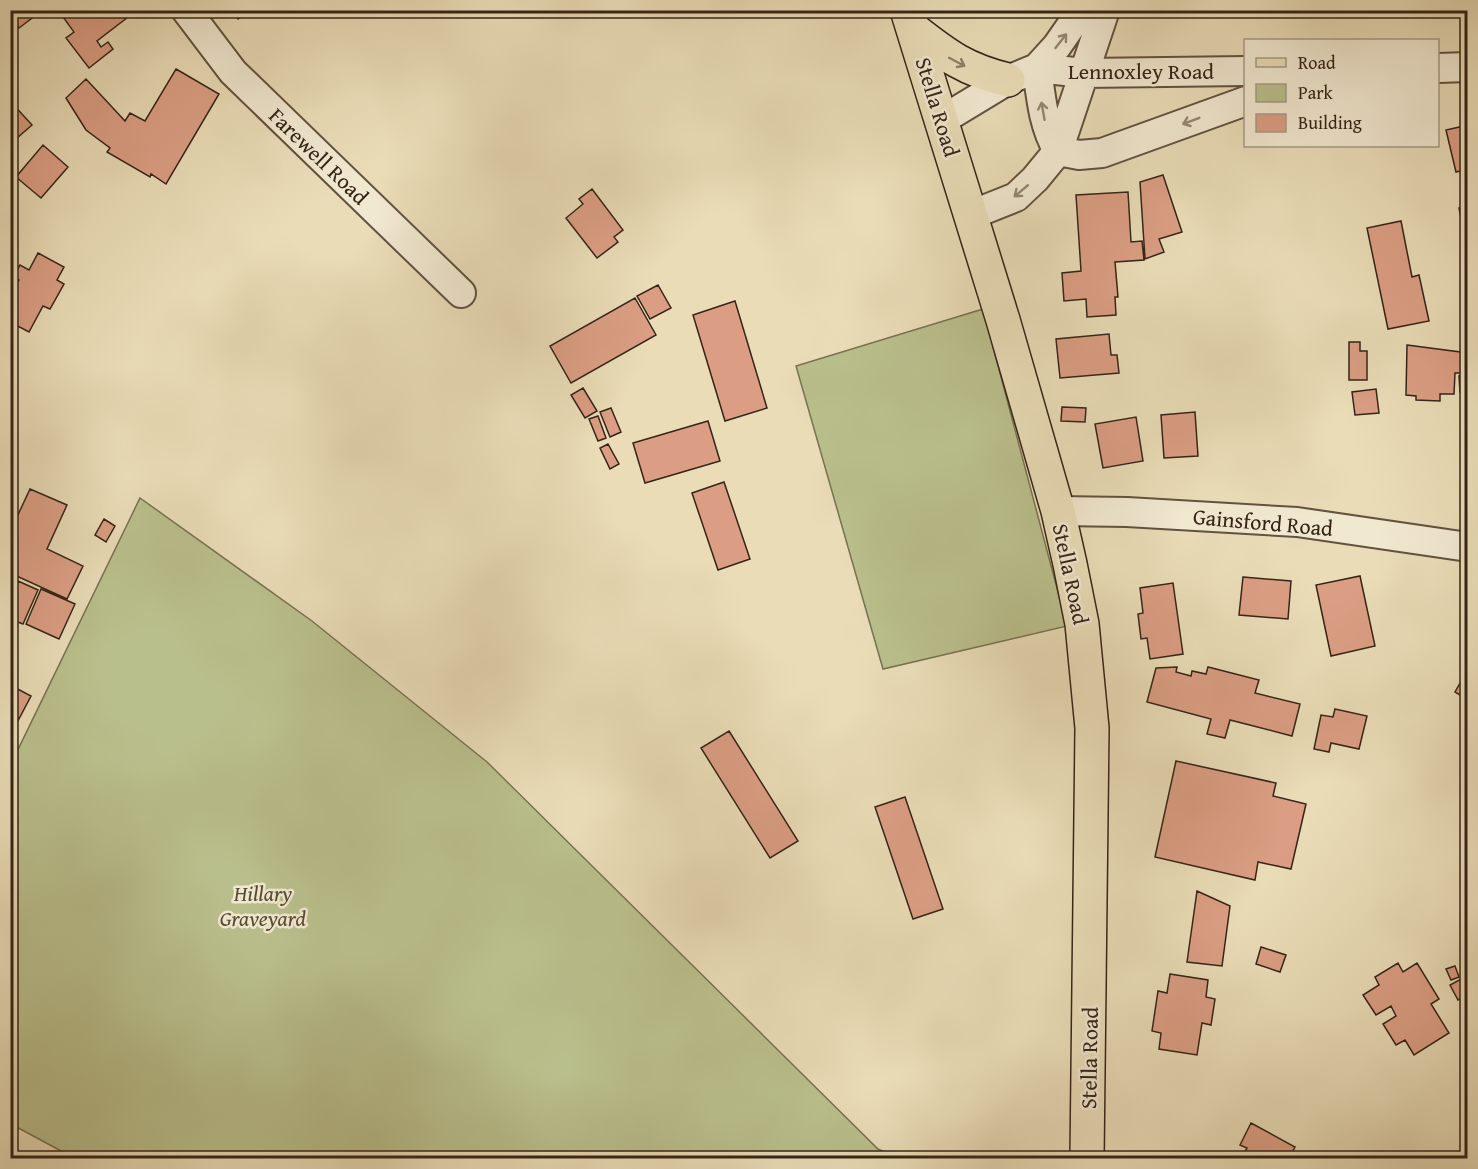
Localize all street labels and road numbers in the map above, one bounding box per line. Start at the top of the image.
street label: Stella Road [908,53,968,161]
street label: Lennoxley Road [1068,55,1214,87]
street label: Farewell Road [262,100,376,212]
street label: Gainsford Road [1192,500,1335,544]
street label: Stella Road [1045,521,1097,628]
street label: Stella Road [1072,1006,1106,1110]

